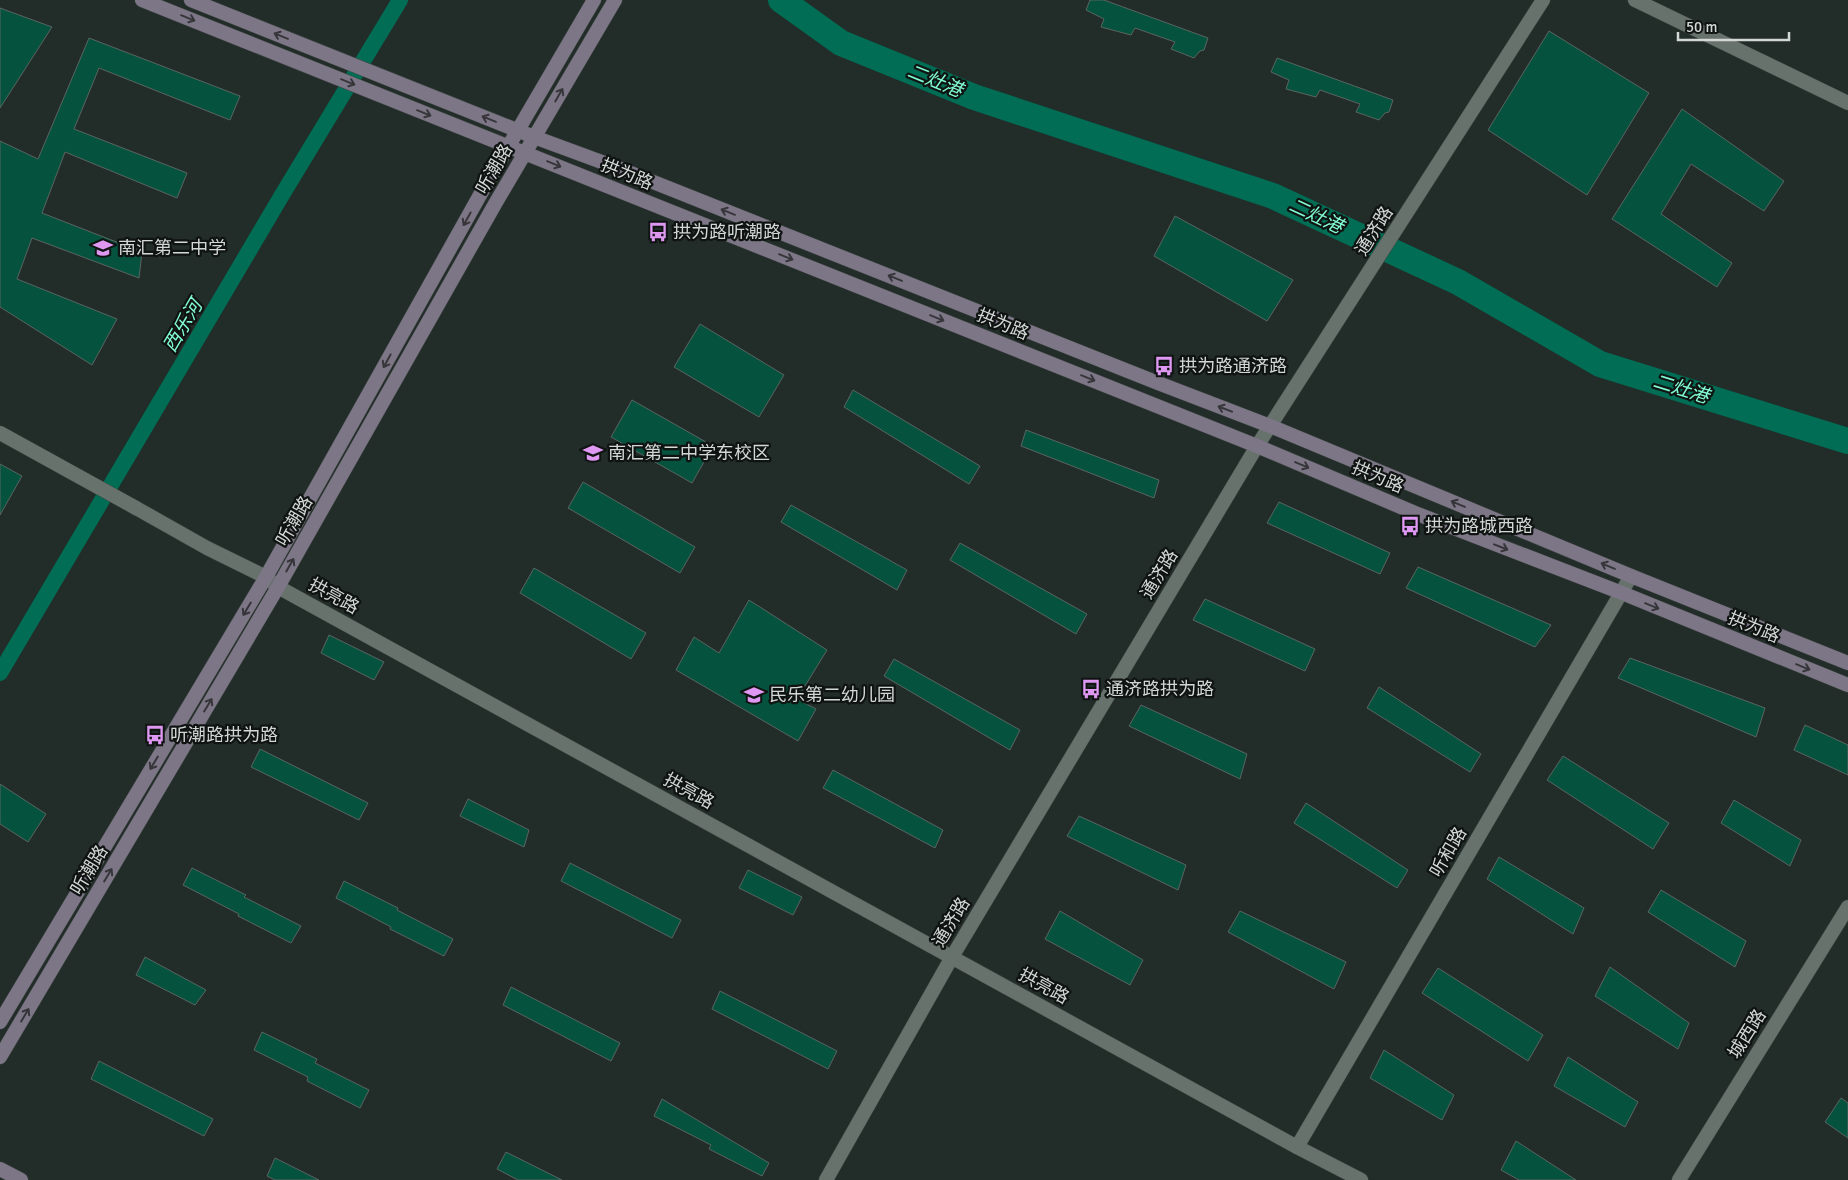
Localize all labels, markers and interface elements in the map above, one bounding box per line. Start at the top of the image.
scale bar [1678,10,1789,42]
one-way arrow [179,14,195,23]
text: 50 m [1686,18,1717,36]
one-way arrow [274,31,289,40]
water label: 二灶港 [904,59,969,104]
one-way arrow [340,78,355,87]
one-way arrow [554,89,564,103]
one-way arrow [416,108,431,118]
one-way arrow [482,114,497,123]
street label: 听潮路 [471,140,517,198]
street label: 拱为路 [598,154,656,194]
one-way arrow [546,160,561,170]
water label: 二灶港 [1285,193,1350,240]
street label: 通济路 [1350,202,1398,260]
one-way arrow [720,206,735,215]
one-way arrow [461,211,471,226]
bus stop icon: 拱为路听潮路 [647,221,669,243]
place label: 拱为路听潮路 [673,221,781,243]
school or university icon: 南汇第二中学 [92,237,114,259]
place label: 南汇第二中学 [118,237,226,259]
one-way arrow [778,253,793,263]
one-way arrow [888,273,903,282]
water label: 西乐河 [158,292,210,357]
street label: 拱为路 [974,304,1032,344]
one-way arrow [929,314,944,323]
one-way arrow [382,353,392,368]
bus stop icon: 拱为路通济路 [1153,355,1175,377]
place label: 拱为路通济路 [1179,355,1287,377]
water label: 二灶港 [1650,369,1715,410]
one-way arrow [1079,374,1095,383]
one-way arrow [1218,404,1233,413]
school or university icon: 南汇第二中学东校区 [582,442,604,464]
place label: 南汇第二中学东校区 [608,442,770,464]
street label: 拱为路 [1349,456,1407,498]
one-way arrow [1294,460,1309,470]
street label: 听潮路 [271,492,317,550]
one-way arrow [1451,499,1466,508]
bus stop icon: 拱为路城西路 [1399,515,1421,537]
place label: 拱为路城西路 [1425,515,1533,537]
one-way arrow [1493,543,1508,552]
street label: 通济路 [1136,545,1182,603]
one-way arrow [286,559,296,573]
one-way arrow [1601,561,1616,571]
street label: 拱亮路 [305,573,363,619]
one-way arrow [241,601,251,615]
one-way arrow [1644,602,1660,611]
street label: 拱为路 [1725,607,1783,647]
one-way arrow [1795,662,1810,672]
bus stop icon: 通济路拱为路 [1080,678,1102,700]
place label: 通济路拱为路 [1106,678,1214,700]
school or university icon: 民乐第二幼儿园 [743,684,765,706]
place label: 民乐第二幼儿园 [769,684,895,706]
one-way arrow [203,698,213,713]
bus stop icon: 听潮路拱为路 [144,724,166,746]
place label: 听潮路拱为路 [170,724,278,746]
one-way arrow [149,755,159,770]
street label: 拱亮路 [660,768,718,814]
street label: 听和路 [1425,823,1471,881]
street label: 听潮路 [66,841,112,899]
one-way arrow [103,869,113,883]
street label: 通济路 [928,893,974,951]
street label: 拱亮路 [1015,963,1073,1009]
street label: 城西路 [1723,1005,1771,1063]
one-way arrow [20,1009,30,1023]

